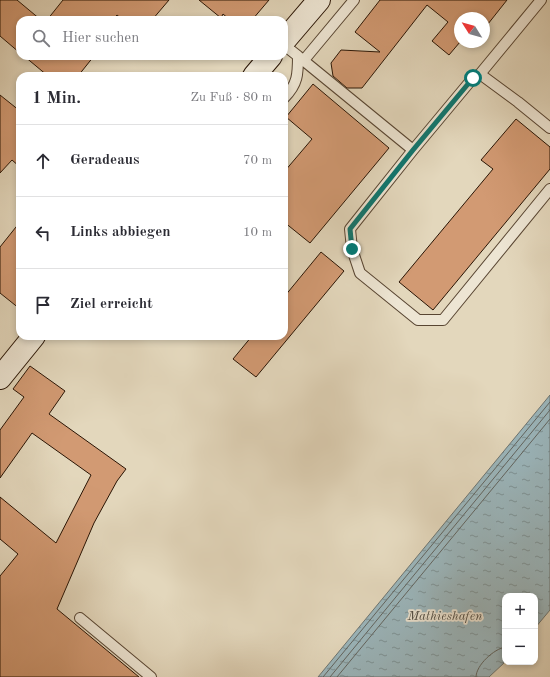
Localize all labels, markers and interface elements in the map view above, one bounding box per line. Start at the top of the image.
north arrow [454,12,490,48]
search box [16,16,288,60]
icon: search [30,27,52,49]
text: Hier suchen [62,31,139,46]
route start [464,69,482,87]
text: 1 Min. [32,90,81,107]
text: Zu Fuß · 80 m [190,91,272,104]
icon: ahead [32,150,54,172]
text: Geradeaus [70,153,139,168]
text: 70 m [243,154,272,167]
icon: left [32,222,54,244]
text: Links abbiegen [70,225,171,240]
text: 10 m [243,226,272,239]
route end [343,240,361,258]
icon: arrive [32,294,54,316]
text: Ziel erreicht [70,297,153,312]
map controls [502,593,538,665]
button: + [502,593,538,629]
water label: Mathieshafen [406,610,483,623]
button: − [502,629,538,665]

